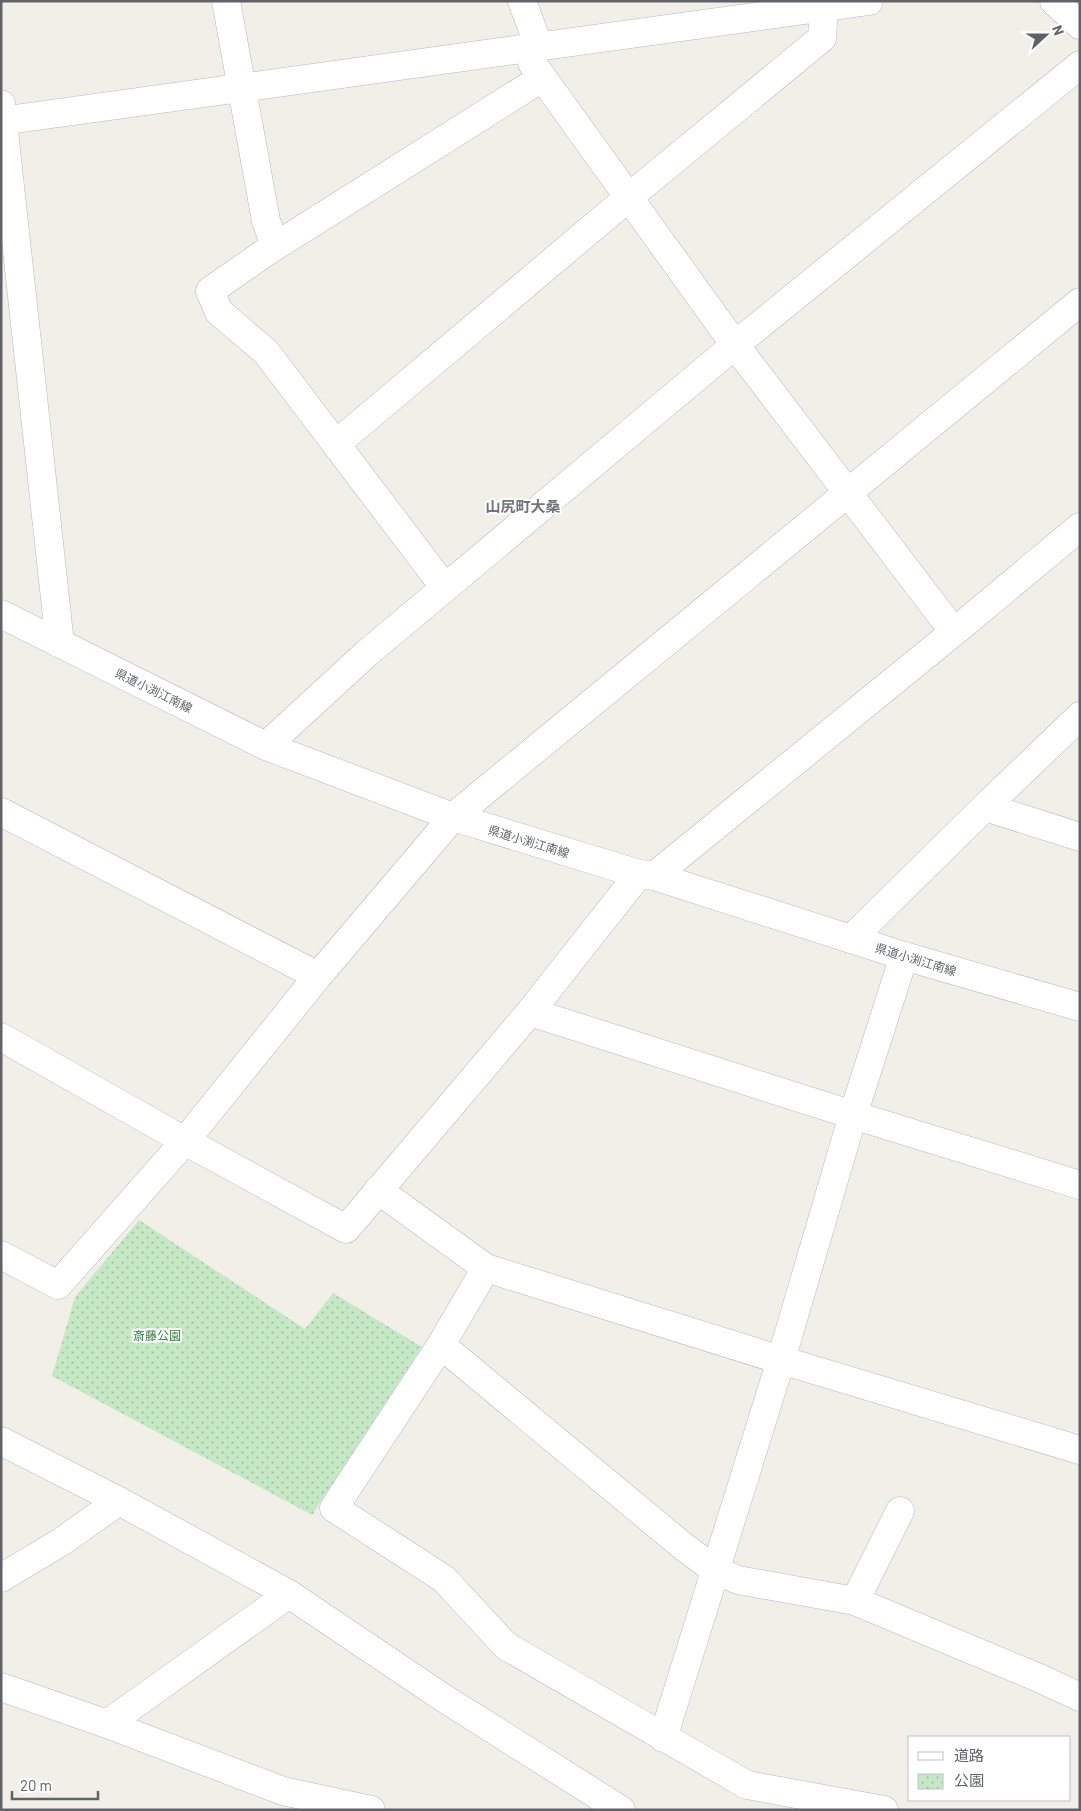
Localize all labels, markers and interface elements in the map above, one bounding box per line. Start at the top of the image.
north arrow [1021,10,1071,60]
text: N [1049,23,1068,38]
district label: 山尻町大桑 [485,497,561,515]
street label: 県道小渕江南線 [113,665,195,715]
street label: 県道小渕江南線 [487,822,571,860]
street label: 県道小渕江南線 [874,940,958,978]
park label: 斎藤公園 [133,1328,181,1342]
legend [908,1736,1071,1801]
text: 道路 [954,1746,984,1764]
scale bar [12,1768,99,1800]
text: 公園 [954,1771,984,1789]
text: 20 m [20,1776,52,1794]

